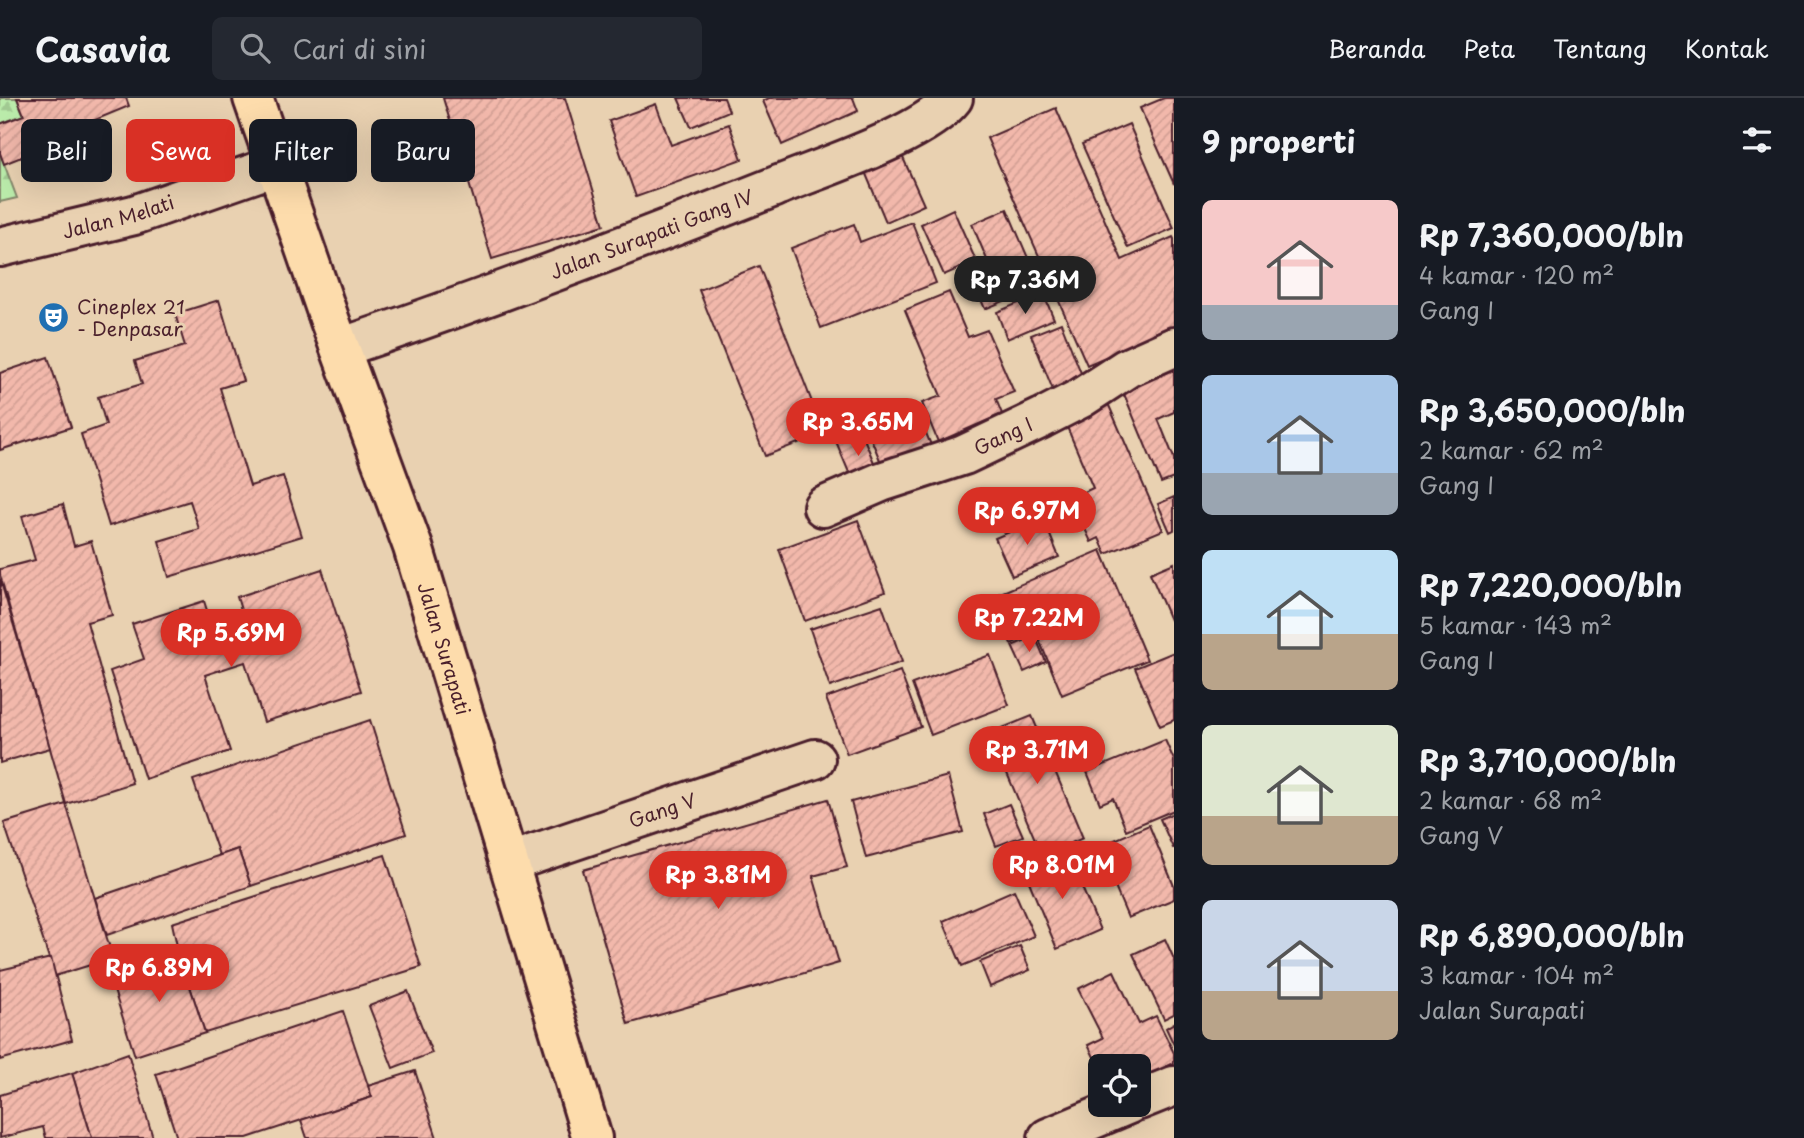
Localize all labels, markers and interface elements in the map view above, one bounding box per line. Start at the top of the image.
search box [212,17,702,80]
text: Casavia [35,23,170,73]
icon: search [236,29,274,67]
text: Cari di sini [292,29,426,68]
text: Beranda [1328,30,1425,66]
text: Peta [1463,30,1515,66]
text: Tentang [1553,30,1647,66]
text: Kontak [1685,30,1769,66]
text: 9 properti [1202,118,1355,163]
chip: Beli [21,119,112,182]
chip: Sewa [126,119,235,182]
chip: Filter [249,119,357,182]
chip: Baru [371,119,475,182]
icon: filters [1738,121,1776,159]
street label: Jalan Surapati Gang IV [546,181,758,285]
street label: Jalan Melati [59,187,178,245]
text: Rp 7,360,000/bln [1419,212,1684,257]
icon: home [1258,228,1342,312]
pin: Rp 7.36M [953,256,1097,316]
text: 4 kamar · 120 m² [1419,257,1614,292]
text: Rp 7.36M [970,261,1080,296]
place label: Cineplex 21 - Denpasar [77,292,185,342]
text: Gang I [1419,292,1494,327]
theatre icon: Cineplex 21 - Denpasar [37,301,71,335]
text: Rp 3,650,000/bln [1419,387,1685,432]
pin: Rp 3.65M [786,398,930,458]
text: Rp 3.65M [802,403,914,438]
icon: home [1258,403,1342,487]
street label: Gang I [969,409,1037,461]
text: 2 kamar · 62 m² [1419,432,1604,467]
text: Gang I [1419,467,1494,502]
pin: Rp 6.97M [955,488,1099,547]
text: Rp 6.97M [974,492,1080,527]
text: Rp 7,220,000/bln [1419,562,1682,607]
icon: home [1258,578,1342,662]
street label: Jalan Surapati [411,579,478,718]
pin: Rp 7.22M [957,594,1101,654]
text: Rp 7.22M [974,599,1084,634]
text: 5 kamar · 143 m² [1419,607,1612,642]
pin: Rp 5.69M [159,610,303,669]
text: Rp 5.69M [177,614,285,649]
text: Gang I [1419,642,1494,677]
pin: Rp 3.71M [965,726,1109,786]
text: Rp 3.71M [985,731,1089,766]
text: Rp 3,710,000/bln [1419,737,1676,782]
icon: home [1258,753,1342,837]
text: 2 kamar · 68 m² [1419,782,1602,817]
street label: Gang V [625,785,700,834]
text: Gang V [1419,817,1503,852]
pin: Rp 8.01M [990,842,1134,901]
text: Rp 8.01M [1009,846,1115,881]
pin: Rp 3.81M [646,852,790,911]
text: Rp 3.81M [665,856,771,891]
text: Rp 6,890,000/bln [1419,912,1685,957]
icon: home [1258,928,1342,1012]
pin: Rp 6.89M [87,944,231,1004]
text: Rp 6.89M [105,949,213,984]
text: 3 kamar · 104 m² [1419,957,1614,992]
text: Jalan Surapati [1419,992,1585,1027]
map controls [1088,1054,1151,1117]
button: locate [1088,1054,1151,1117]

